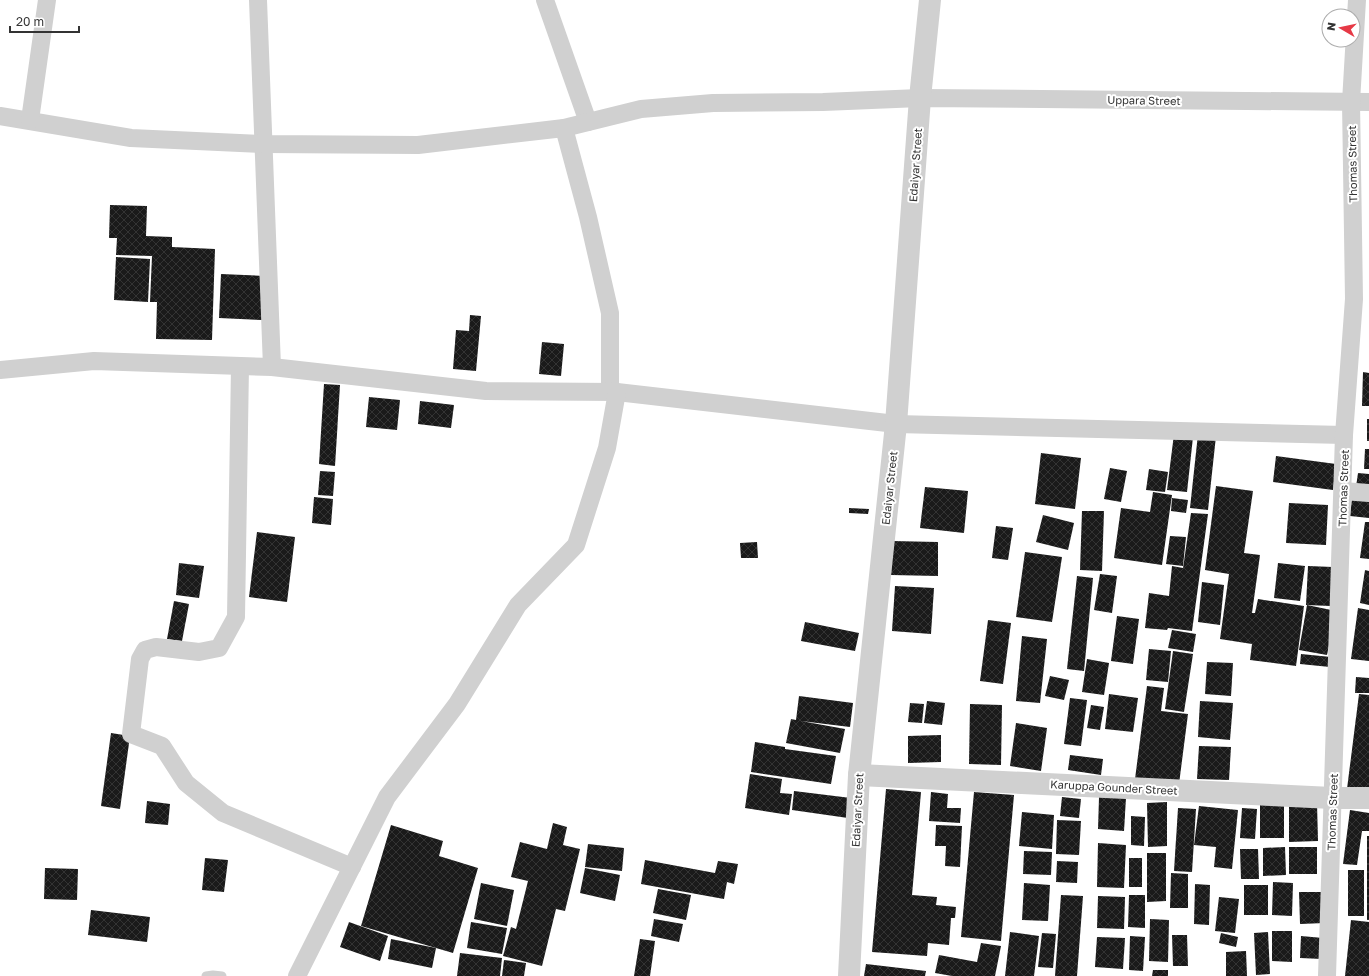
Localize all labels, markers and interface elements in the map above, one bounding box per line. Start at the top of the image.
scale bar [10,8,79,34]
north arrow [1321,8,1361,48]
text: 20 m [16,14,44,29]
text: N [1324,21,1338,32]
street label: Uppara Street [1107,93,1181,107]
street label: Thomas Street [1345,125,1359,203]
street label: Edaiyar Street [906,128,924,202]
street label: Thomas Street [1335,449,1351,527]
street label: Edaiyar Street [879,450,899,526]
street label: Edaiyar Street [849,773,865,847]
street label: Thomas Street [1324,773,1340,851]
street label: Karuppa Gounder Street [1050,777,1178,797]

